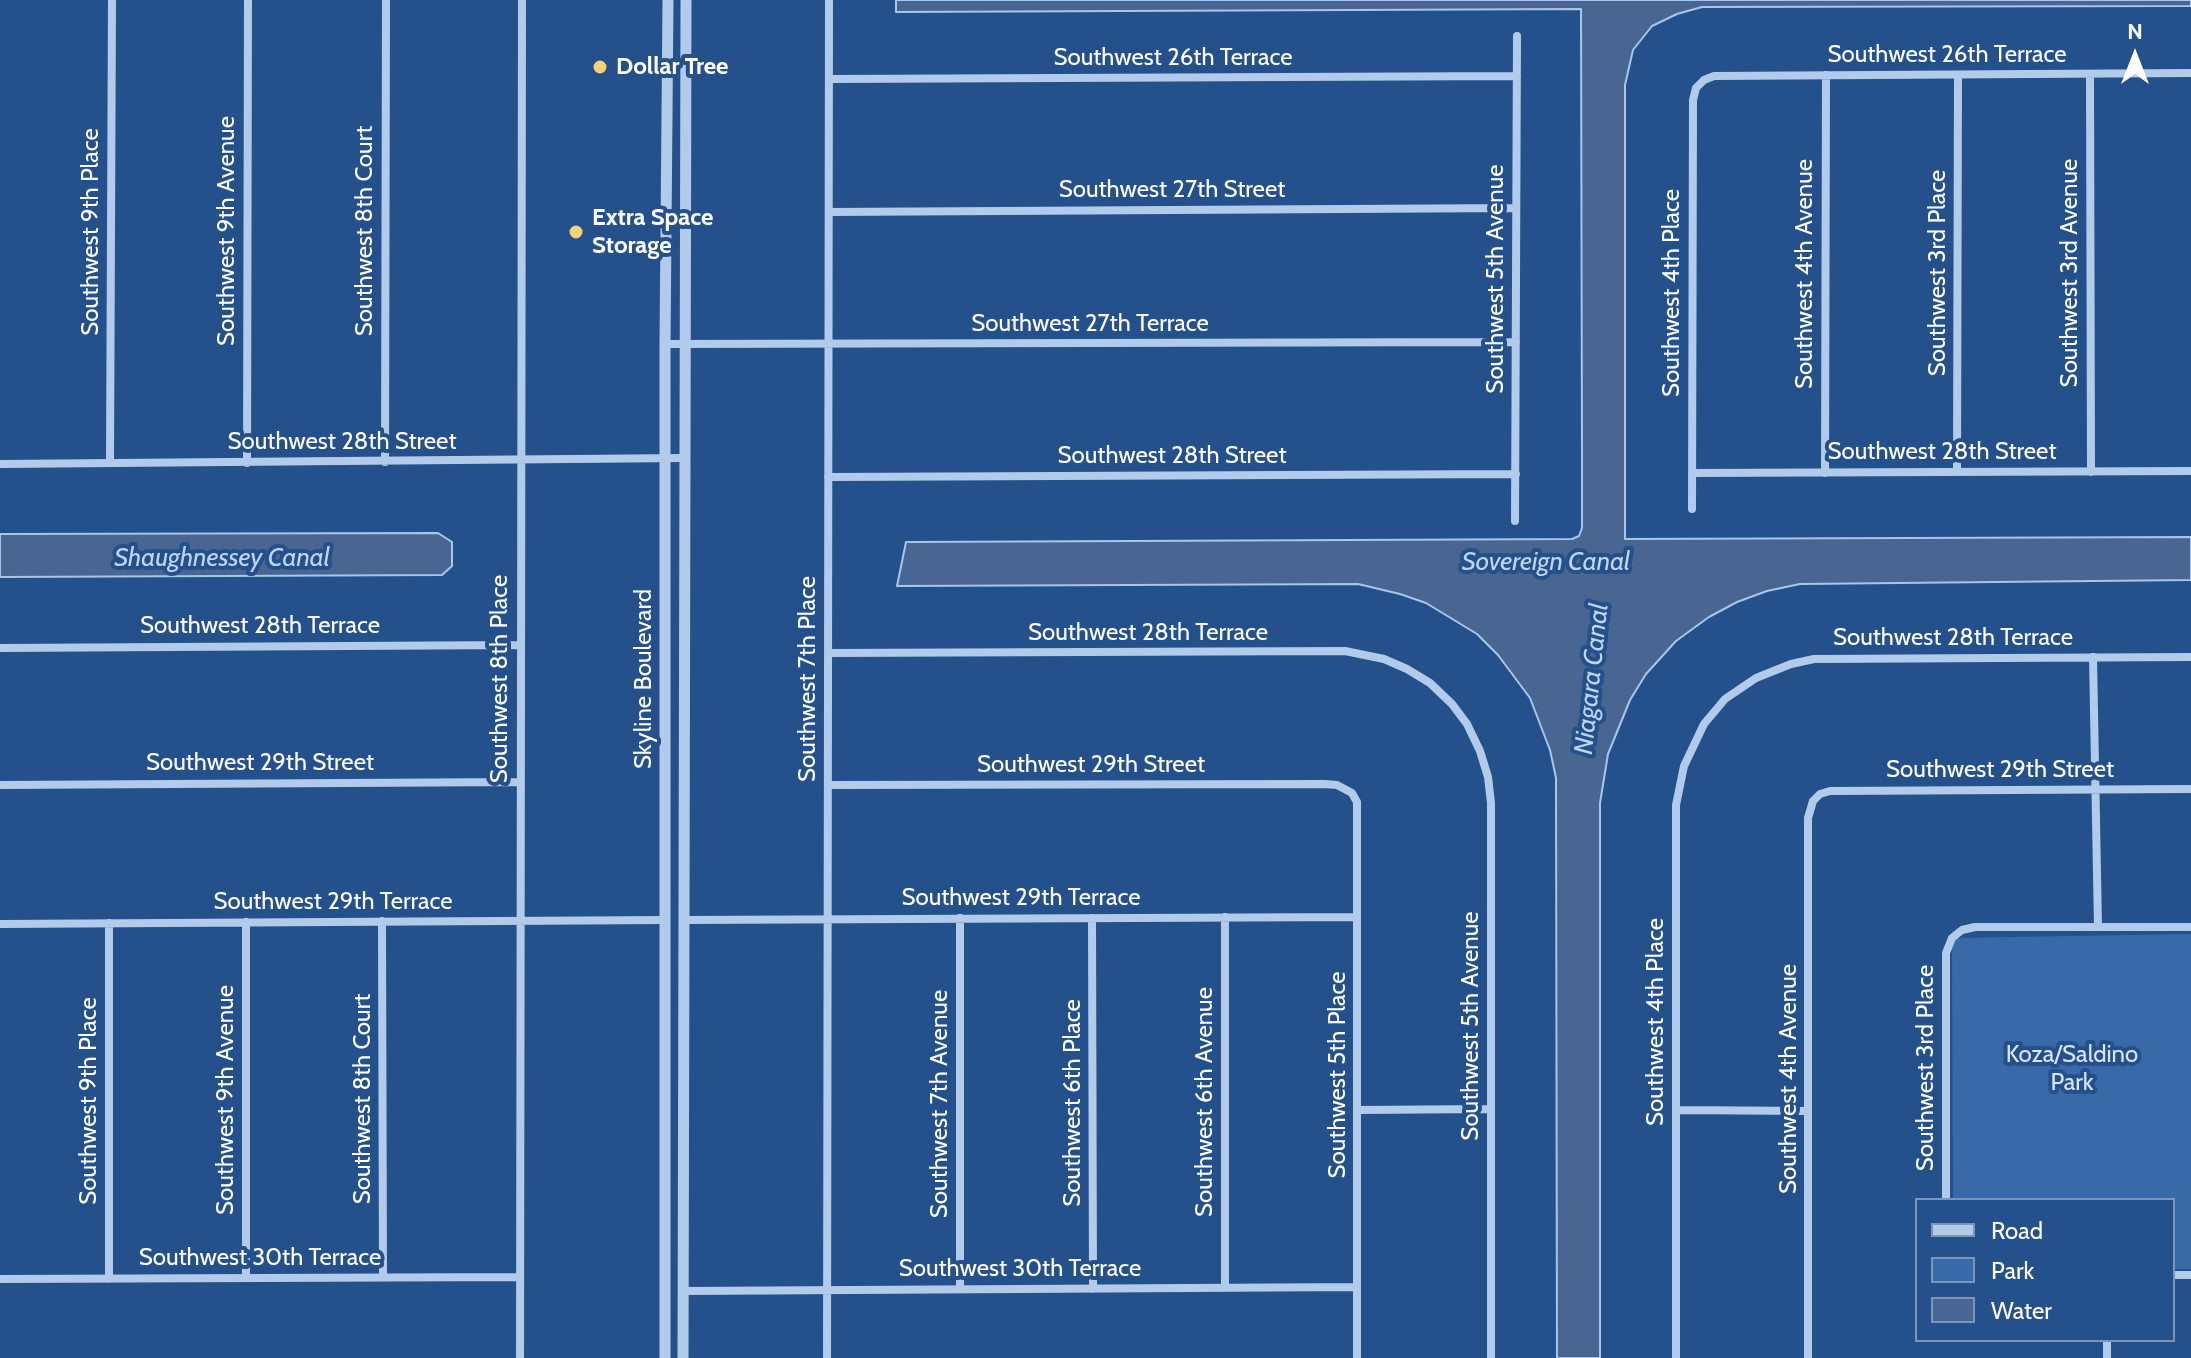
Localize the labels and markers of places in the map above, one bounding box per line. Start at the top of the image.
place label: Dollar Tree [616,53,728,81]
marker: Dollar Tree [591,58,609,76]
place label: Extra Space Storage [592,204,713,260]
marker: Extra Space Storage [567,223,585,241]

